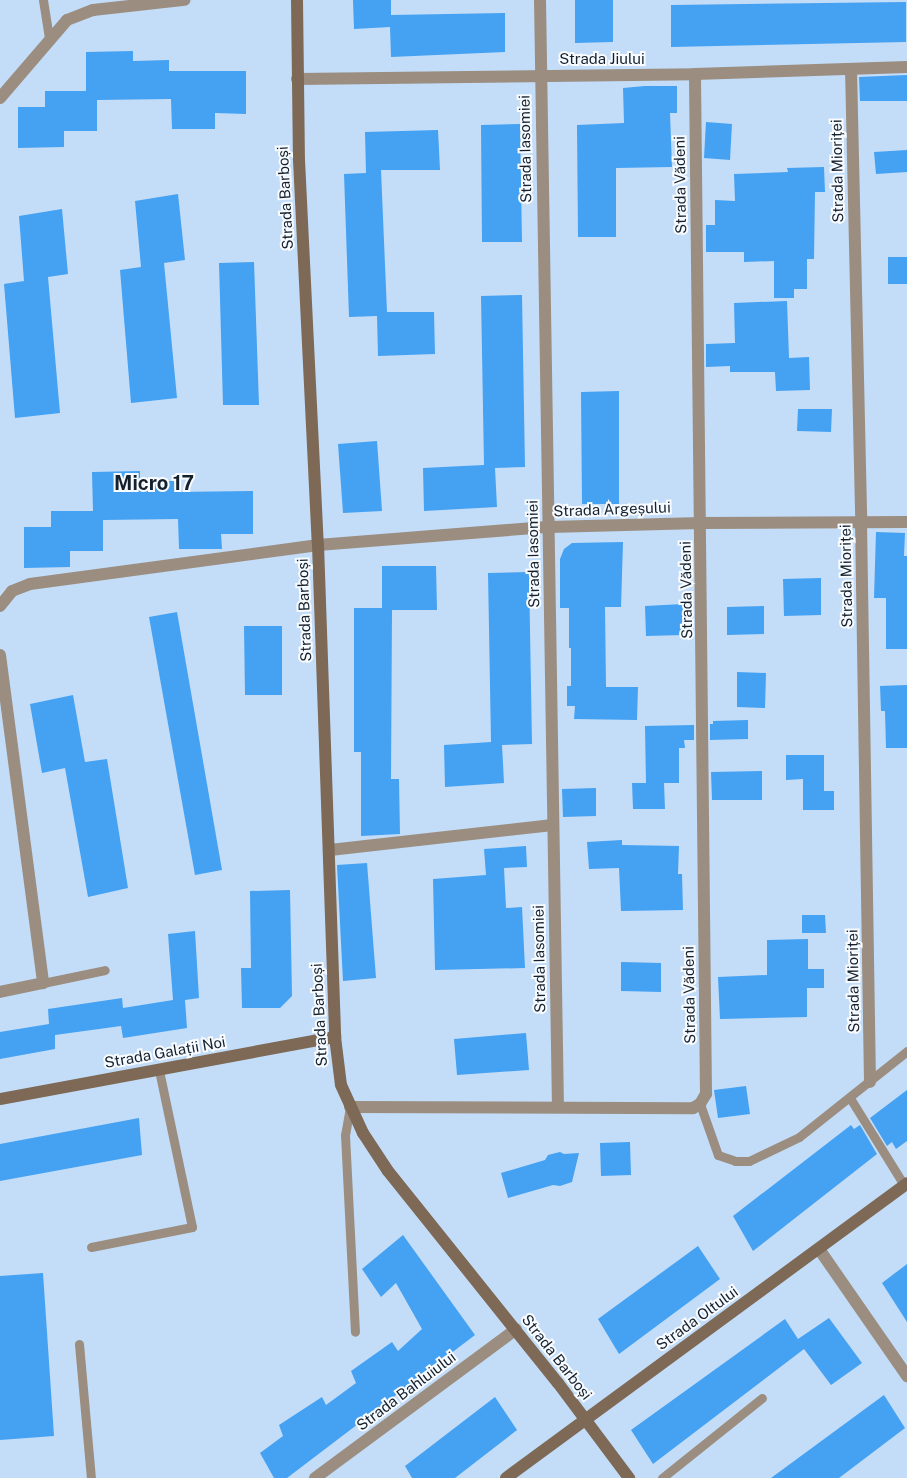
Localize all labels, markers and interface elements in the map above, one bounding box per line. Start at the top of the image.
street label: Strada Jiului [559,50,645,68]
street label: Strada Iasomiei [515,95,535,203]
street label: Strada Mioriței [827,119,847,223]
street label: Strada Vădeni [670,136,690,234]
street label: Strada Barboși [273,146,297,250]
district label: Micro 17 [114,471,194,495]
street label: Strada Argeșului [553,498,671,520]
street label: Strada Iasomiei [523,500,543,608]
street label: Strada Mioriței [836,524,856,628]
street label: Strada Vădeni [676,541,696,639]
street label: Strada Barboși [293,558,315,662]
street label: Strada Iasomiei [529,905,549,1013]
street label: Strada Mioriței [843,929,863,1033]
street label: Strada Vădeni [679,946,699,1044]
street label: Strada Barboși [307,963,331,1067]
street label: Strada Galații Noi [103,1033,227,1071]
street label: Strada Oltului [653,1282,741,1354]
street label: Strada Barboși [518,1311,596,1403]
street label: Strada Bahluiului [353,1348,459,1434]

